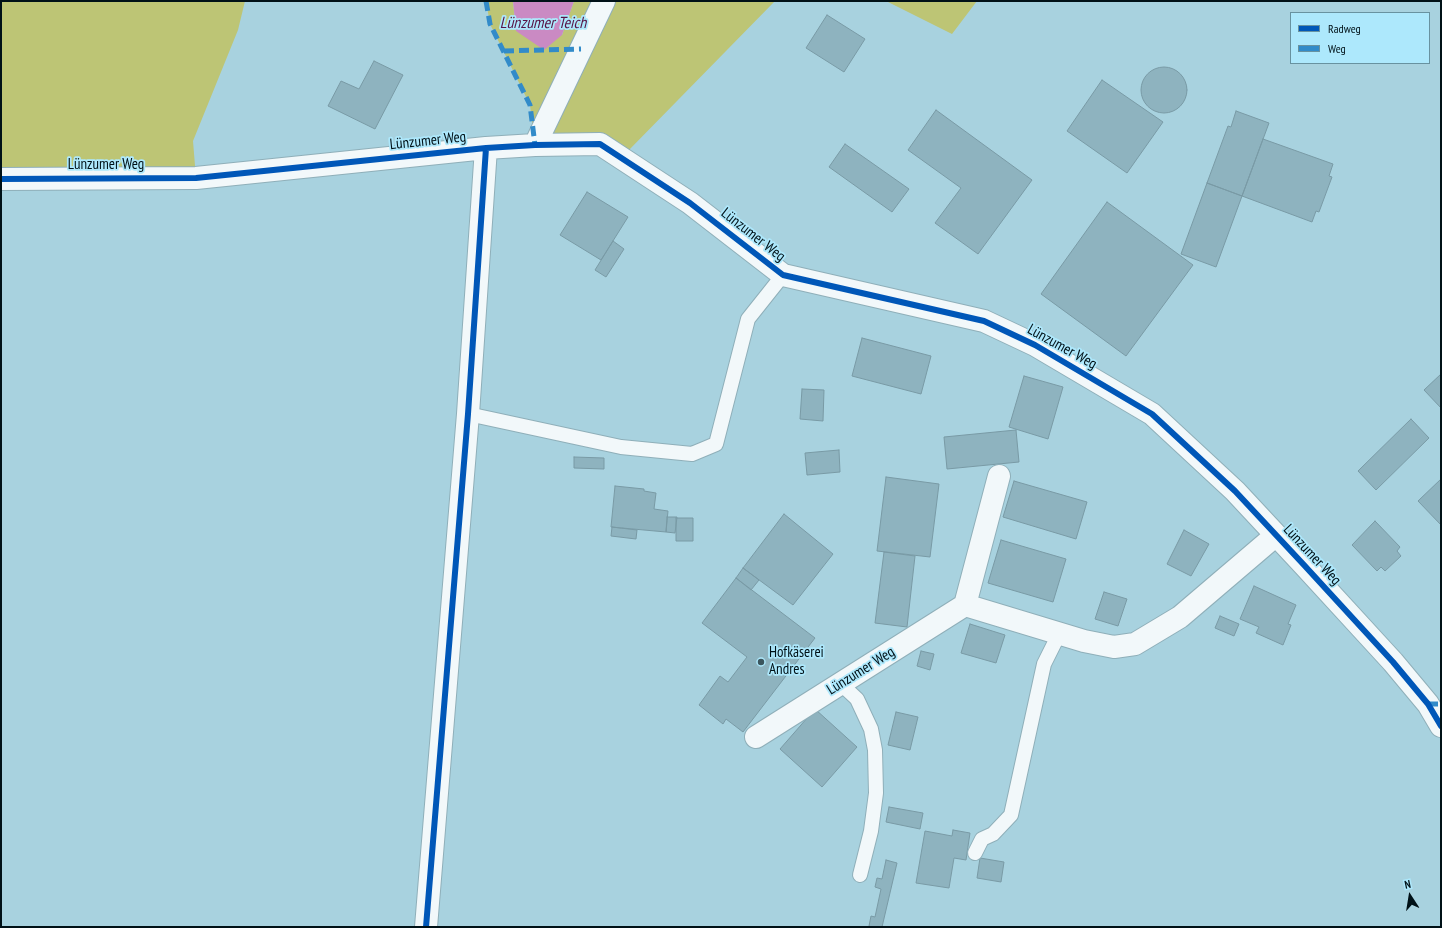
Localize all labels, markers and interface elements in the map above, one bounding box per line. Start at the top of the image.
legend [1290,12,1430,64]
water label: Lünzumer Teich [500,13,586,33]
text: Radweg [1328,21,1361,36]
text: Weg [1328,41,1346,56]
street label: Lünzumer Weg [389,128,467,154]
street label: Lünzumer Weg [68,156,144,174]
street label: Lünzumer Weg [717,204,789,266]
street label: Lünzumer Weg [1024,321,1100,373]
street label: Lünzumer Weg [1279,521,1345,589]
street label: Lünzumer Weg [824,643,898,699]
place label: Hofkäserei Andres [769,644,824,679]
marker: Hofkäserei Andres [756,657,766,667]
north arrow [1390,876,1430,916]
text: N [1403,877,1412,892]

